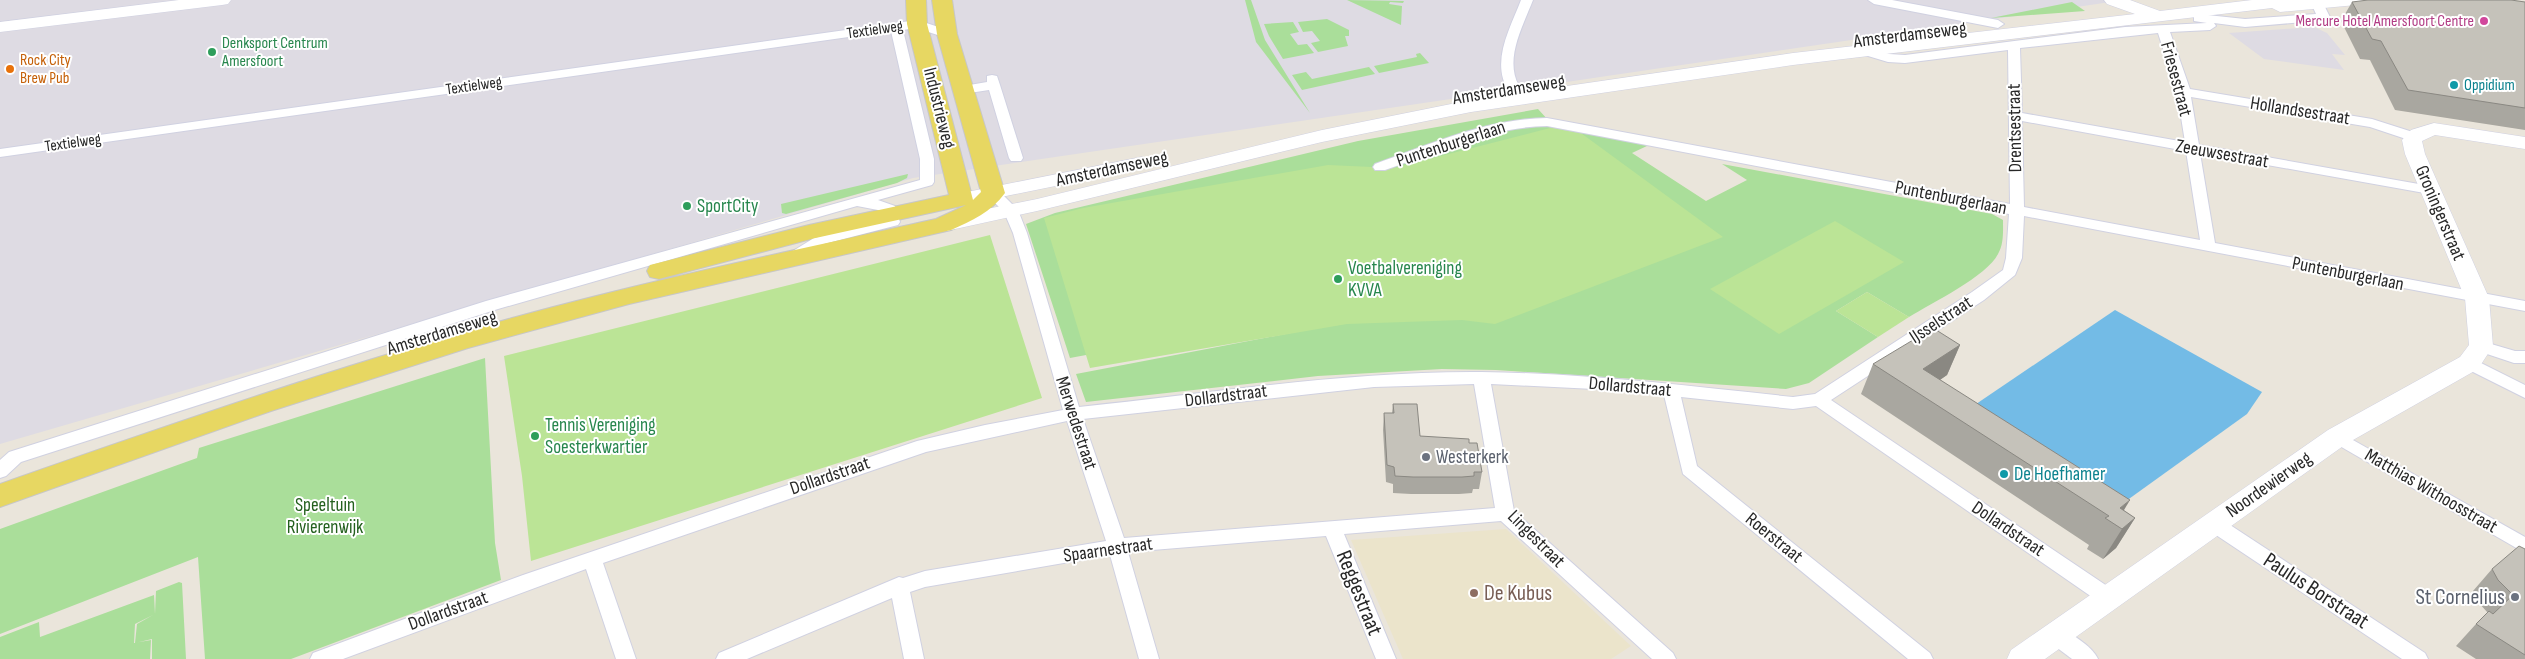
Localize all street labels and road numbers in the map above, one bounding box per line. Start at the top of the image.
street label: Textielweg [846,17,904,43]
street label: Amsterdamseweg [1851,17,1968,53]
street label: Friesestraat [2155,39,2197,119]
street label: Industrieweg [918,65,960,151]
street label: Amsterdamseweg [1450,70,1567,110]
street label: Textielweg [445,73,503,99]
street label: Drentsestraat [2003,83,2027,173]
street label: Hollandsestraat [2249,92,2352,130]
street label: Puntenburgerlaan [1394,116,1508,172]
street label: Textielweg [44,130,102,156]
street label: Zeeuwsestraat [2174,135,2270,174]
street label: Amsterdamseweg [1053,146,1170,192]
street label: Groningerstraat [2410,162,2470,264]
street label: Puntenburgerlaan [1893,176,2009,220]
street label: Puntenburgerlaan [2290,252,2406,296]
street label: IJsselstraat [1905,291,1977,349]
street label: Amsterdamseweg [383,305,500,361]
street label: Dollardstraat [1588,372,1672,402]
street label: Merwedestraat [1050,373,1102,473]
street label: Dollardstraat [1183,380,1269,412]
street label: Matthias Withoosstraat [2361,444,2502,538]
street label: Noordewierweg [2222,447,2317,523]
street label: Dollardstraat [787,452,873,500]
street label: Dollardstraat [1967,496,2049,562]
street label: Lingestraat [1502,505,1570,573]
street label: Roerstraat [1741,508,1808,568]
street label: Spaarnestraat [1062,532,1154,568]
street label: Reggestraat [1330,547,1388,640]
street label: Paulus Borstraat [2258,547,2374,635]
street label: Dollardstraat [405,586,491,636]

